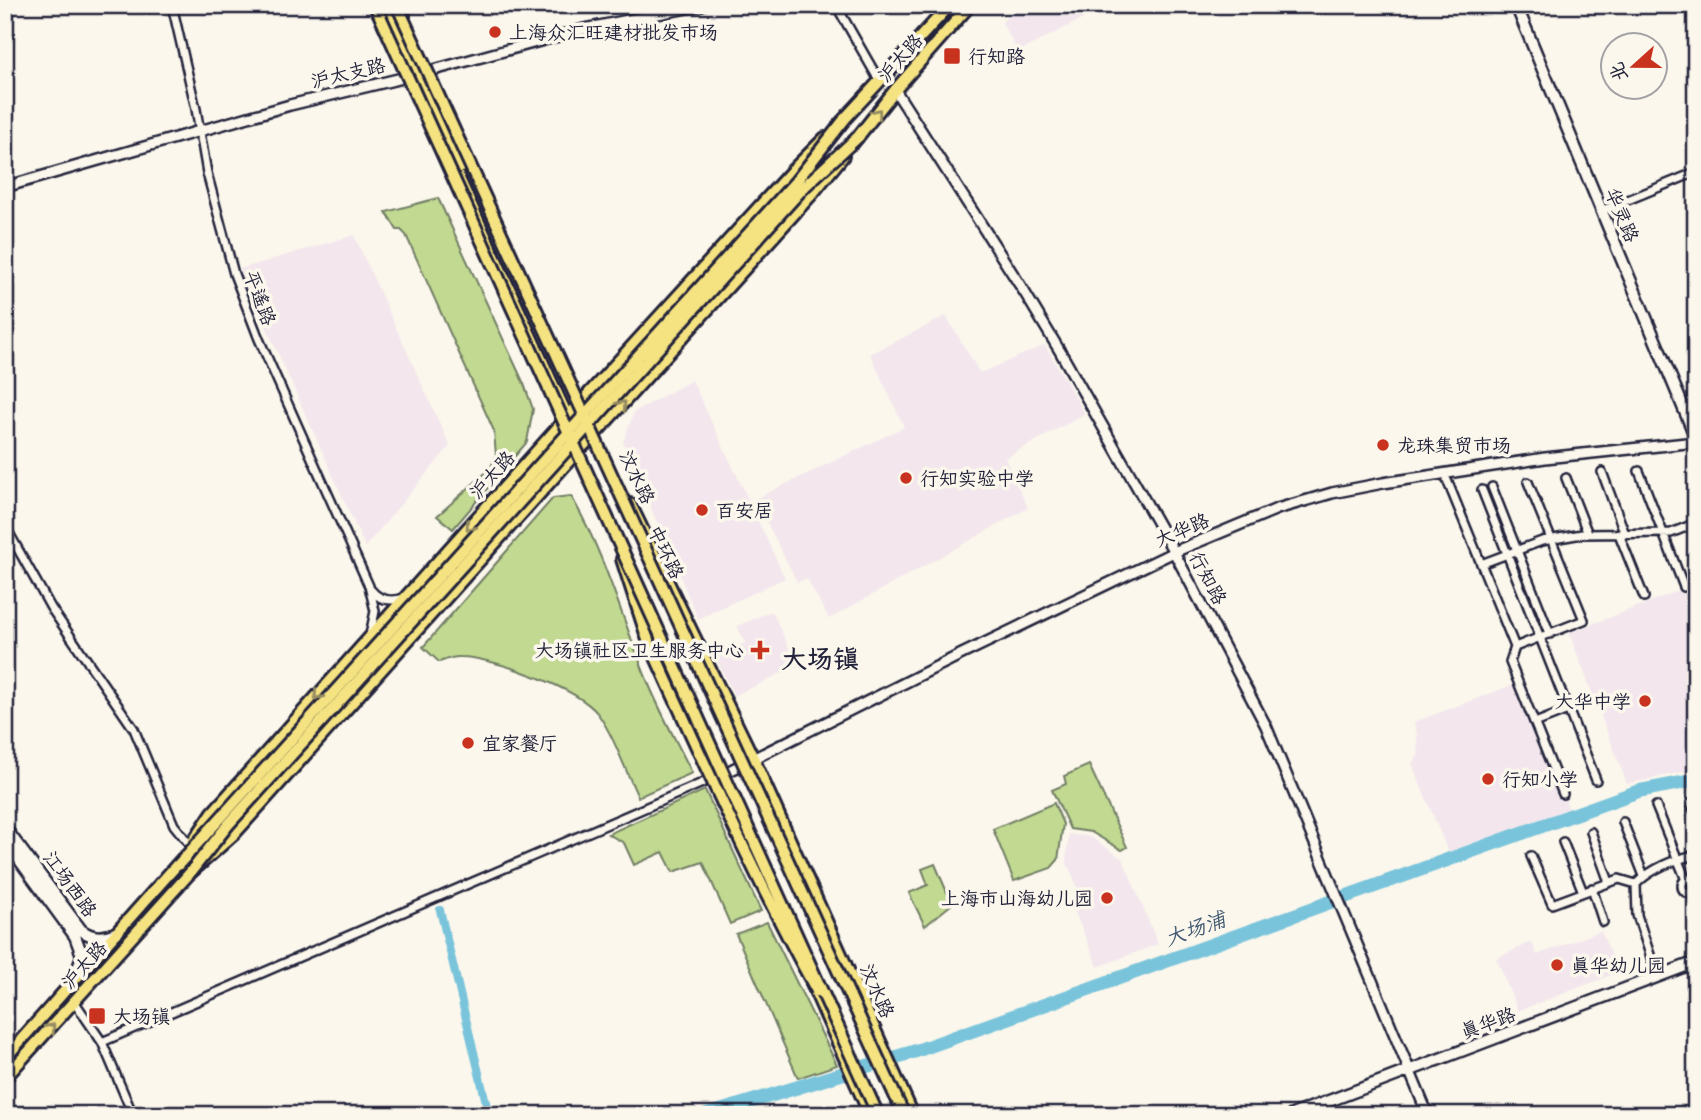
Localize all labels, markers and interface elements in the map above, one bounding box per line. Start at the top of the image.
place label: 上海众汇旺建材批发市场 [509,20,718,45]
marker: 上海众汇旺建材批发市场 [487,24,503,40]
street label: 沪太路 [872,28,928,88]
north arrow [1600,32,1670,102]
place label: 行知路 [968,44,1025,69]
marker: 行知路 [942,46,962,66]
street label: 沪太支路 [308,52,388,94]
text: 北 [1604,59,1634,85]
one-way arrow [869,108,882,120]
street label: 华灵路 [1599,184,1645,246]
street label: 平遥路 [238,267,282,329]
one-way arrow [614,400,626,413]
place label: 龙珠集贸市场 [1397,433,1511,458]
marker: 龙珠集贸市场 [1375,437,1391,453]
street label: 沪太路 [464,445,520,505]
street label: 汶水路 [613,446,661,508]
place label: 行知实验中学 [920,466,1034,491]
marker: 行知实验中学 [898,470,914,486]
place label: 百安居 [716,498,773,523]
marker: 百安居 [694,502,710,518]
street label: 大华路 [1151,507,1213,553]
one-way arrow [466,518,478,531]
street label: 中环路 [642,521,690,583]
street label: 行知路 [1184,547,1232,609]
place label: 大场镇社区卫生服务中心 [535,638,744,663]
marker: 大场镇社区卫生服务中心 [750,640,770,660]
district label: 大场镇 [781,641,859,676]
one-way arrow [314,687,326,700]
place label: 大华中学 [1555,689,1631,714]
marker: 大华中学 [1637,693,1653,709]
place label: 宜家餐厅 [482,731,558,756]
marker: 宜家餐厅 [460,735,476,751]
place label: 行知小学 [1502,767,1578,792]
marker: 行知小学 [1480,771,1496,787]
street label: 江场西路 [38,846,102,922]
place label: 上海市山海幼儿园 [941,886,1093,911]
marker: 上海市山海幼儿园 [1099,890,1115,906]
water label: 大场浦 [1161,904,1232,953]
street label: 沪太路 [56,935,112,995]
place label: 真华幼儿园 [1571,953,1666,978]
marker: 真华幼儿园 [1549,957,1565,973]
street label: 汶水路 [854,960,900,1022]
street label: 真华路 [1457,1002,1519,1044]
place label: 大场镇 [113,1004,170,1029]
marker: 大场镇 [87,1006,107,1026]
one-way arrow [43,1023,55,1036]

